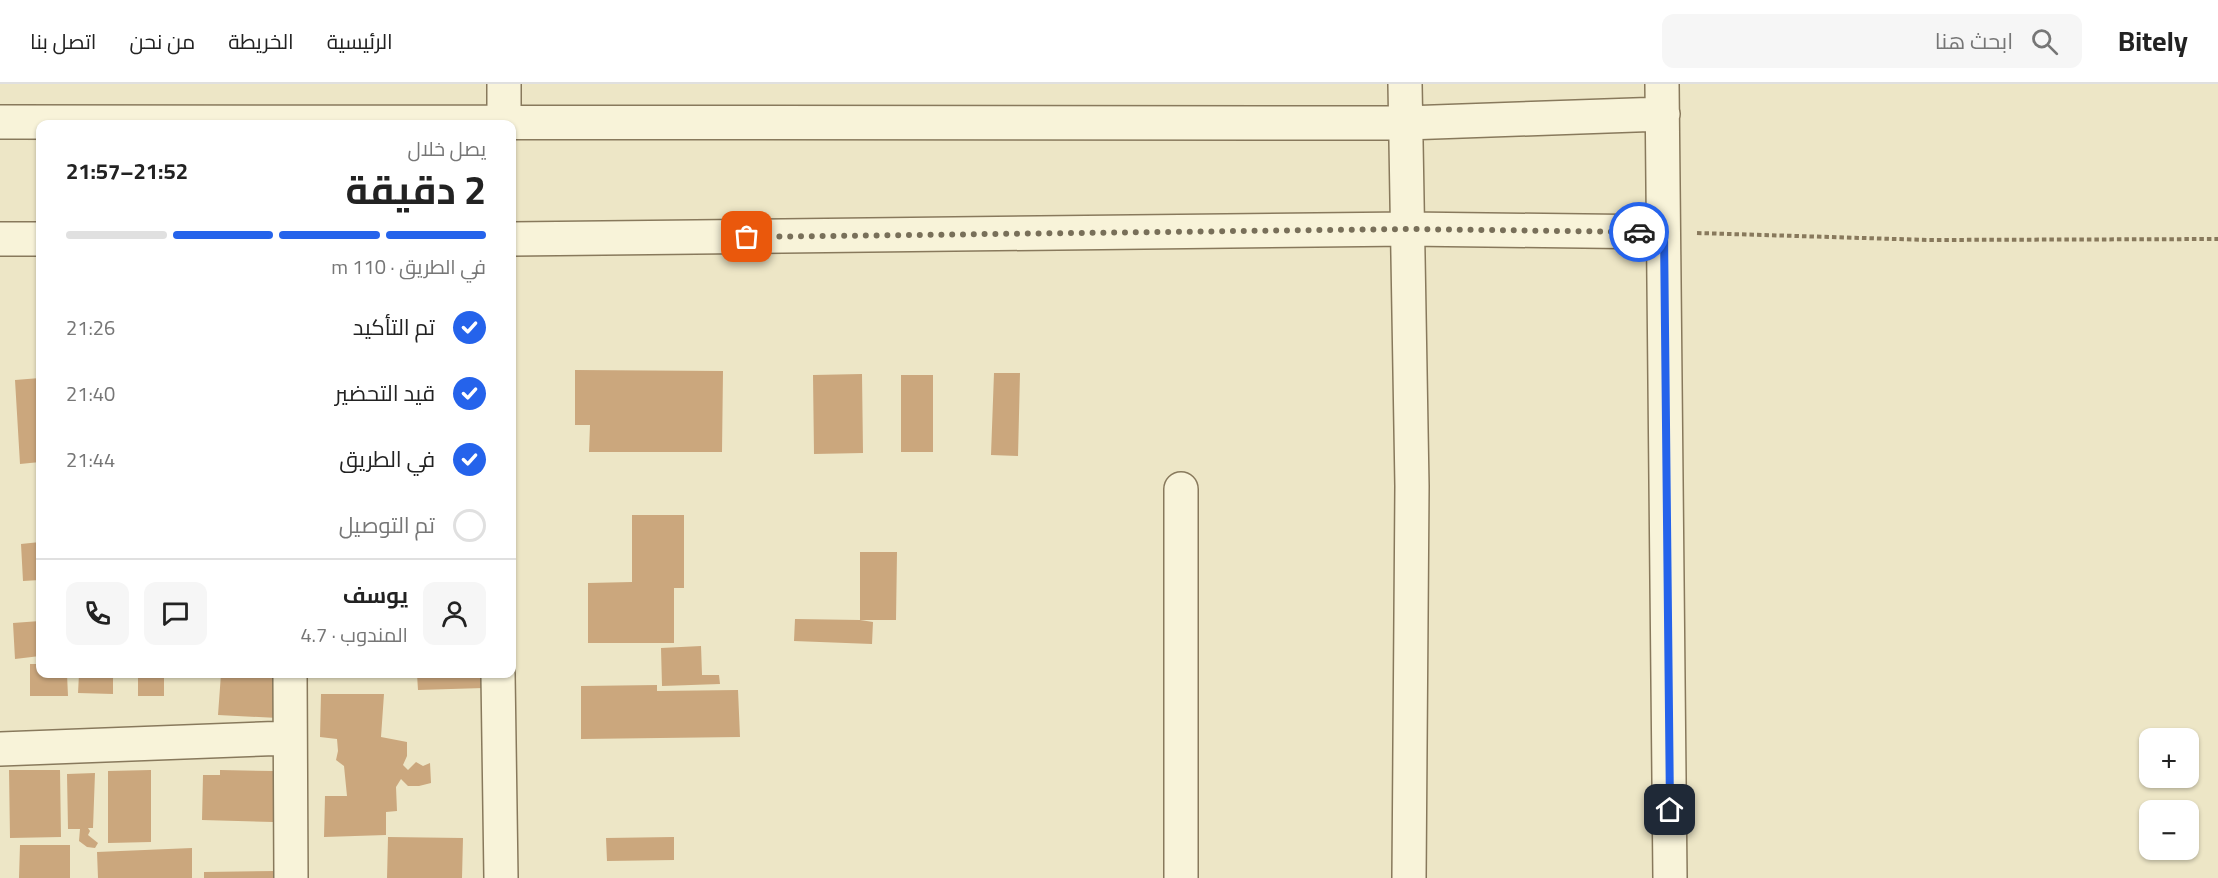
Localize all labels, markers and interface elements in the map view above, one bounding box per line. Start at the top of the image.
search box [1662,14,2082,68]
text: Bitely [2118,15,2188,67]
text: ابحث هنا [1935,20,2013,62]
text: اتصل بنا [30,22,96,61]
text: من نحن [129,22,195,61]
text: الخريطة [228,22,294,61]
text: الرئيسية [327,22,393,61]
icon: search [2028,25,2061,58]
text: يصل خلال [407,130,486,167]
text: 21:52–21:57 [66,150,188,192]
text: 2 دقيقة [346,153,486,226]
courier [1609,202,1669,262]
pin [721,211,772,262]
icon: car [1623,216,1656,249]
icon: bag [730,220,763,253]
text: في الطريق · 110 m [331,248,486,285]
text: تم التأكيد [353,306,435,348]
text: 21:26 [66,309,115,346]
icon: check [453,311,486,344]
text: قيد التحضير [335,372,435,414]
text: 21:40 [66,375,115,412]
icon: check [453,377,486,410]
text: في الطريق [339,438,435,480]
text: 21:44 [66,441,115,478]
icon: check [453,443,486,476]
text: تم التوصيل [339,504,435,546]
text: يوسف [343,574,408,616]
button: phone [66,582,129,645]
button: chat [144,582,207,645]
button: person [423,582,486,645]
text: المندوب · 4.7 [300,616,408,653]
map controls [2139,728,2199,860]
button: + [2139,728,2199,788]
pin [1644,784,1695,835]
icon: home [1653,793,1686,826]
button: − [2139,800,2199,860]

